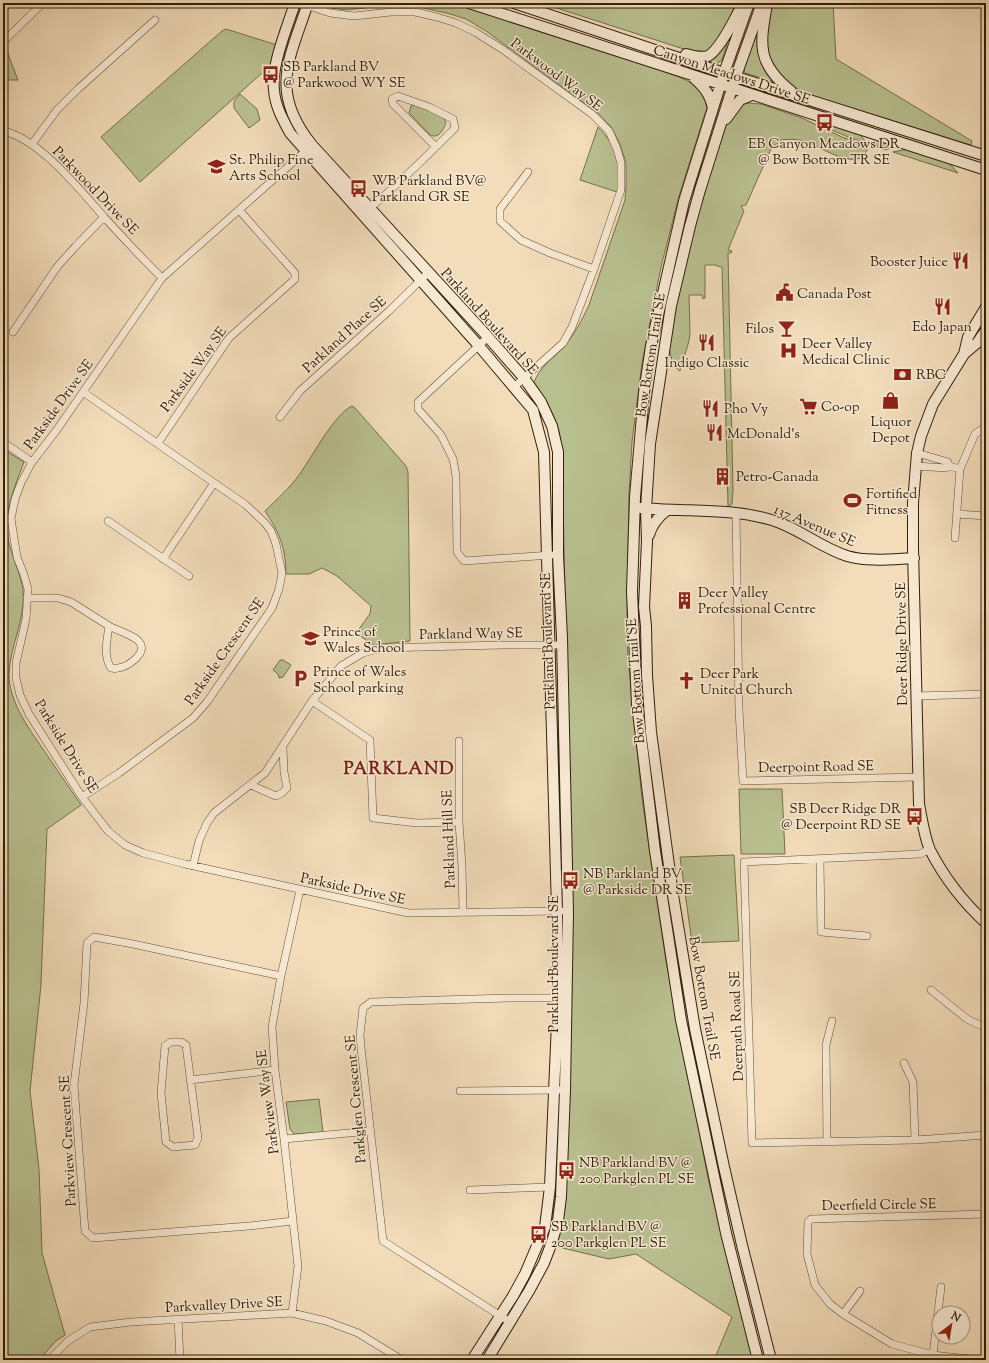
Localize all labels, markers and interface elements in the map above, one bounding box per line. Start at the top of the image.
street label: Parkwood Way SE [506,34,606,117]
street label: Canyon Meadows Drive SE [650,41,813,111]
place label: SB Parkland BV @ Parkwood WY SE [283,58,406,94]
bus stop icon: SB Parkland BV @ Parkwood WY SE [260,64,280,84]
bus stop icon: EB Canyon Meadows DR @ Bow Bottom TR SE [814,113,834,133]
place label: EB Canyon Meadows DR @ Bow Bottom TR SE [748,135,900,171]
street label: Parkwood Drive SE [47,143,143,241]
place label: St. Philip Fine Arts School [229,151,313,187]
school or university icon: St. Philip Fine Arts School [206,157,226,177]
place label: WB Parkland BV@ Parkland GR SE [372,172,486,208]
bus stop icon: WB Parkland BV@ Parkland GR SE [349,178,369,198]
restaurant icon: Booster Juice [951,251,971,271]
place label: Booster Juice [870,253,948,273]
street label: Parkland Boulevard SE [435,265,542,380]
public building icon: Canada Post [774,283,794,303]
place label: Canada Post [797,285,872,305]
street label: Bow Bottom Trail SE [632,291,672,419]
street label: Parkland Place SE [299,292,392,379]
restaurant icon: Edo Japan [932,296,952,316]
bar icon: Filos [777,318,797,338]
place label: Edo Japan [912,318,972,338]
place label: Filos [746,320,774,340]
street label: Parkside Way SE [157,323,233,417]
restaurant icon: Indigo Classic [697,332,717,352]
place label: Deer Valley Medical Clinic [802,335,890,371]
hospital icon: Deer Valley Medical Clinic [779,341,799,361]
place label: Indigo Classic [665,354,749,374]
street label: Parkside Drive SE [20,356,99,454]
bank icon: RBC [893,364,913,384]
place label: RBC [916,366,946,386]
shop icon: Liquor Depot [881,391,901,411]
supermarket icon: Co-op [798,396,818,416]
restaurant icon: Pho Vy [701,398,721,418]
place label: Co-op [821,398,860,418]
place label: Pho Vy [724,400,768,420]
place label: Liquor Depot [870,413,912,449]
restaurant icon: McDonald's [704,423,724,443]
place label: McDonald's [727,425,800,445]
building icon: Petro-Canada [713,466,733,486]
place label: Petro-Canada [736,468,819,488]
place label: Fortified Fitness [866,485,917,521]
sports icon: Fortified Fitness [843,491,863,511]
street label: 137 Avenue SE [770,501,859,553]
street label: Parkland Boulevard SE [537,571,561,710]
street label: Deer Ridge Drive SE [892,581,914,706]
place label: Deer Valley Professional Centre [698,584,816,620]
building icon: Deer Valley Professional Centre [675,590,695,610]
street label: Parkside Crescent SE [181,594,271,710]
street label: Bow Bottom Trail SE [623,617,651,744]
place label: Prince of Wales School [323,623,405,659]
street label: Parkland Way SE [419,624,524,646]
school or university icon: Prince of Wales School [300,629,320,649]
place label: Prince of Wales School parking [313,663,406,699]
place label: Deer Park United Church [700,665,793,701]
parking icon: Prince of Wales School parking [290,669,310,689]
church icon: Deer Park United Church [677,671,697,691]
street label: Parkside Drive SE [28,696,102,798]
district label: PARKLAND [343,757,455,783]
street label: Deerpoint Road SE [758,757,875,779]
street label: Parkland Hill SE [438,789,462,889]
place label: SB Deer Ridge DR @ Deerpoint RD SE [781,800,902,836]
bus stop icon: SB Deer Ridge DR @ Deerpoint RD SE [904,806,924,826]
place label: NB Parkland BV @ Parkside DR SE [583,865,692,901]
street label: Parkside Drive SE [298,869,407,911]
bus stop icon: NB Parkland BV @ Parkside DR SE [560,871,580,891]
street label: Parkland Boulevard SE [545,895,565,1033]
street label: Bow Bottom Trail SE [682,935,724,1063]
street label: Deerpath Road SE [726,970,750,1082]
street label: Parkglen Crescent SE [341,1033,373,1164]
street label: Parkview Way SE [253,1048,285,1155]
street label: Parkview Crescent SE [56,1074,82,1207]
place label: NB Parkland BV @ 200 Parkglen PL SE [579,1154,695,1190]
bus stop icon: NB Parkland BV @ 200 Parkglen PL SE [556,1160,576,1180]
street label: Deerfield Circle SE [822,1195,937,1217]
place label: SB Parkland BV @ 200 Parkglen PL SE [551,1218,667,1254]
bus stop icon: SB Parkland BV @ 200 Parkglen PL SE [528,1224,548,1244]
street label: Parkvalley Drive SE [165,1293,284,1319]
north arrow [931,1305,971,1345]
text: N [947,1308,964,1327]

